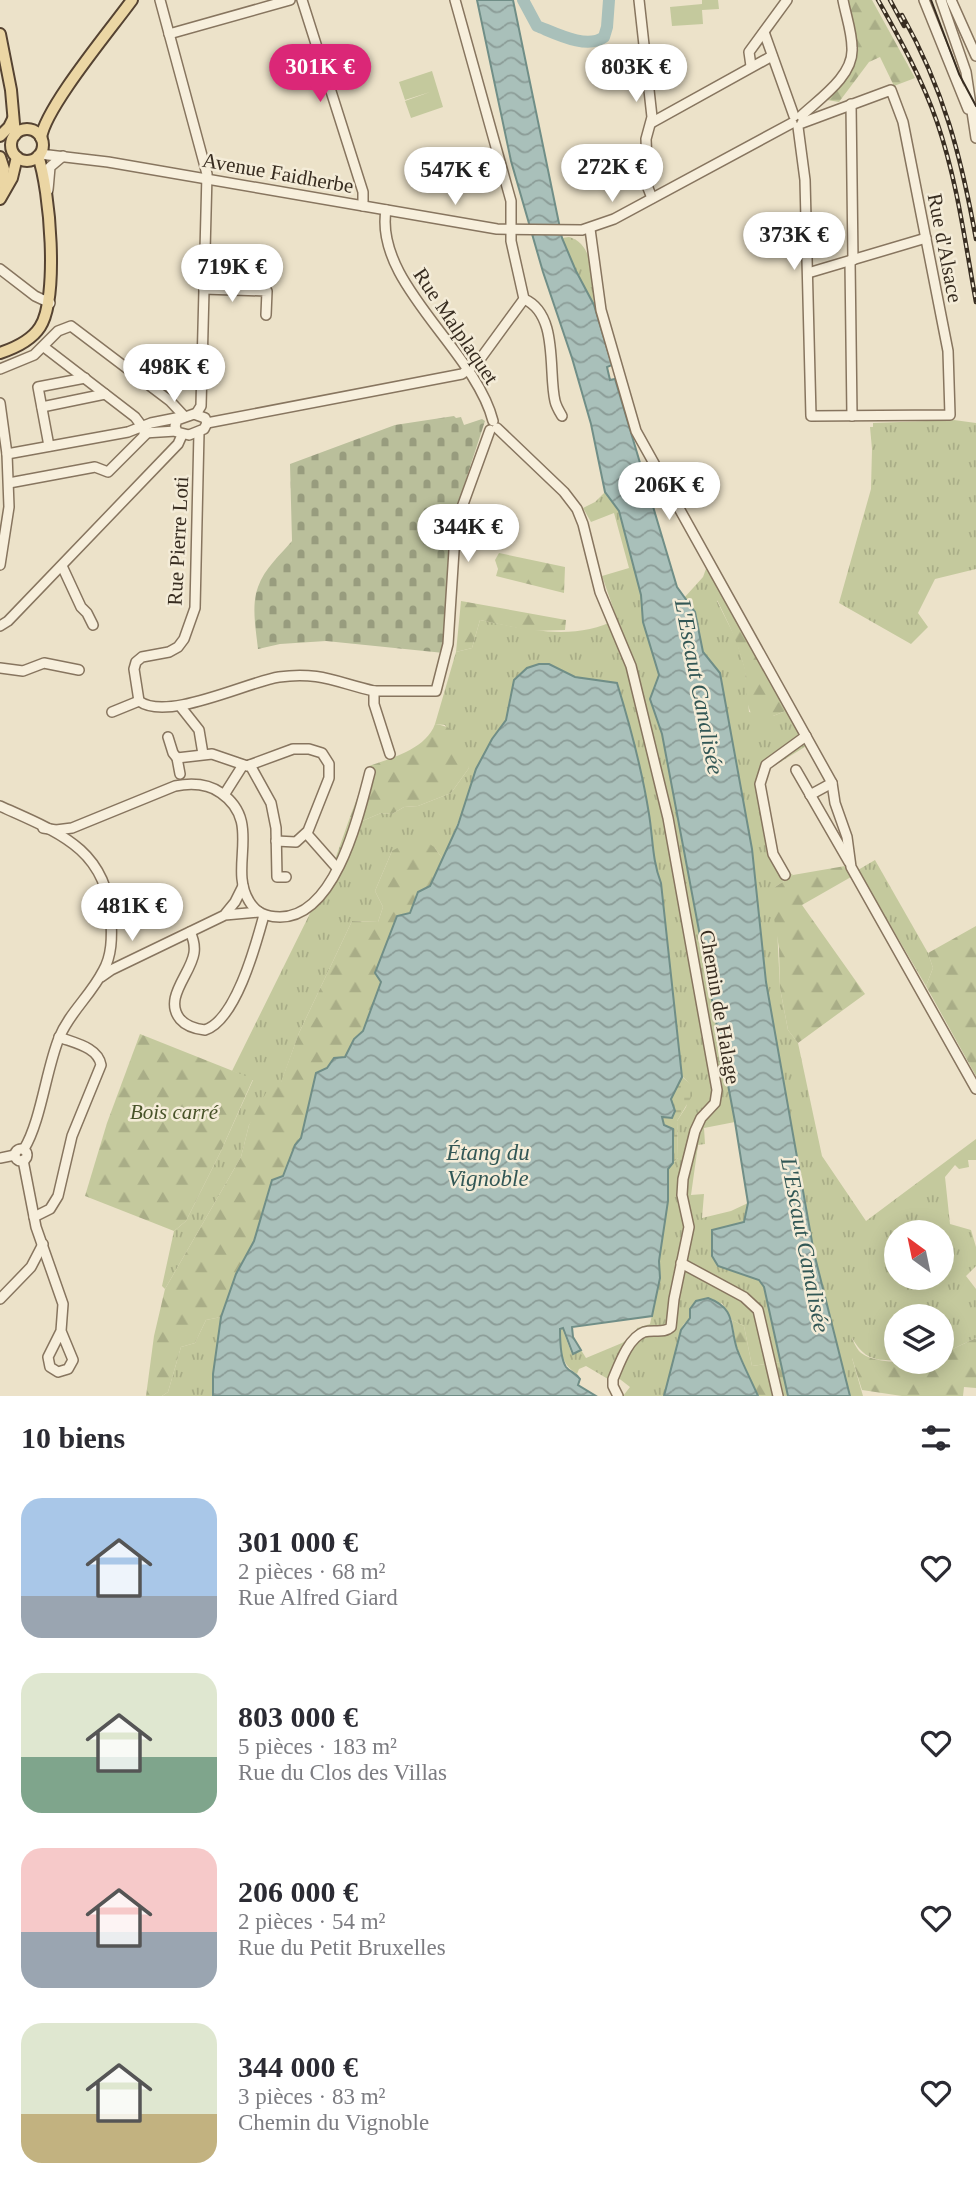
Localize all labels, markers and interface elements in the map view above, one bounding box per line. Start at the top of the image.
pin: 301K € [263,44,377,104]
pin: 803K € [579,44,693,104]
text: 301K € [285,54,355,79]
text: 803K € [601,54,671,79]
pin: 272K € [555,144,669,204]
street label: Avenue Faidherbe [201,148,355,198]
pin: 547K € [398,148,512,207]
text: 272K € [577,154,647,179]
text: 547K € [420,157,490,182]
street label: Rue d'Alsace [923,191,967,305]
pin: 373K € [737,212,851,272]
text: 373K € [759,222,829,247]
pin: 719K € [175,244,289,304]
text: 719K € [197,254,267,279]
street label: Rue Malplaquet [408,263,504,389]
pin: 498K € [117,344,231,404]
text: 498K € [139,354,209,379]
pin: 206K € [612,462,726,522]
text: 206K € [634,472,704,497]
street label: Rue Pierre Loti [163,476,193,606]
pin: 344K € [411,504,525,564]
text: 344K € [433,514,503,539]
water label: L'Escaut Canalisée [670,596,728,777]
pin: 481K € [75,884,189,943]
text: 481K € [97,893,167,918]
street label: Chemin de Halage [695,928,745,1086]
park label: Bois carré [130,1100,220,1124]
water label: Étang du Vignoble [445,1140,530,1191]
water label: L'Escaut Canalisée [776,1154,834,1335]
north arrow [884,1220,954,1290]
map controls [884,1220,954,1374]
button: layers [884,1304,954,1374]
icon: filters [917,1419,955,1457]
text: 10 biens [21,1421,125,1454]
text: 301 000 € [238,1525,358,1558]
icon: home [77,1526,161,1610]
icon: heart [917,1549,955,1587]
text: 2 pièces · 68 m² [238,1559,385,1584]
text: Rue Alfred Giard [238,1585,398,1610]
text: 803 000 € [238,1700,358,1733]
icon: home [77,1701,161,1785]
icon: heart [917,1724,955,1762]
text: 5 pièces · 183 m² [238,1734,397,1759]
text: Rue du Clos des Villas [238,1760,447,1785]
text: 206 000 € [238,1875,358,1908]
icon: home [77,1876,161,1960]
icon: heart [917,1899,955,1937]
text: 2 pièces · 54 m² [238,1909,385,1934]
text: Rue du Petit Bruxelles [238,1935,446,1960]
text: 344 000 € [238,2050,358,2083]
icon: home [77,2051,161,2135]
icon: heart [917,2074,955,2112]
text: 3 pièces · 83 m² [238,2084,385,2109]
text: Chemin du Vignoble [238,2110,429,2135]

